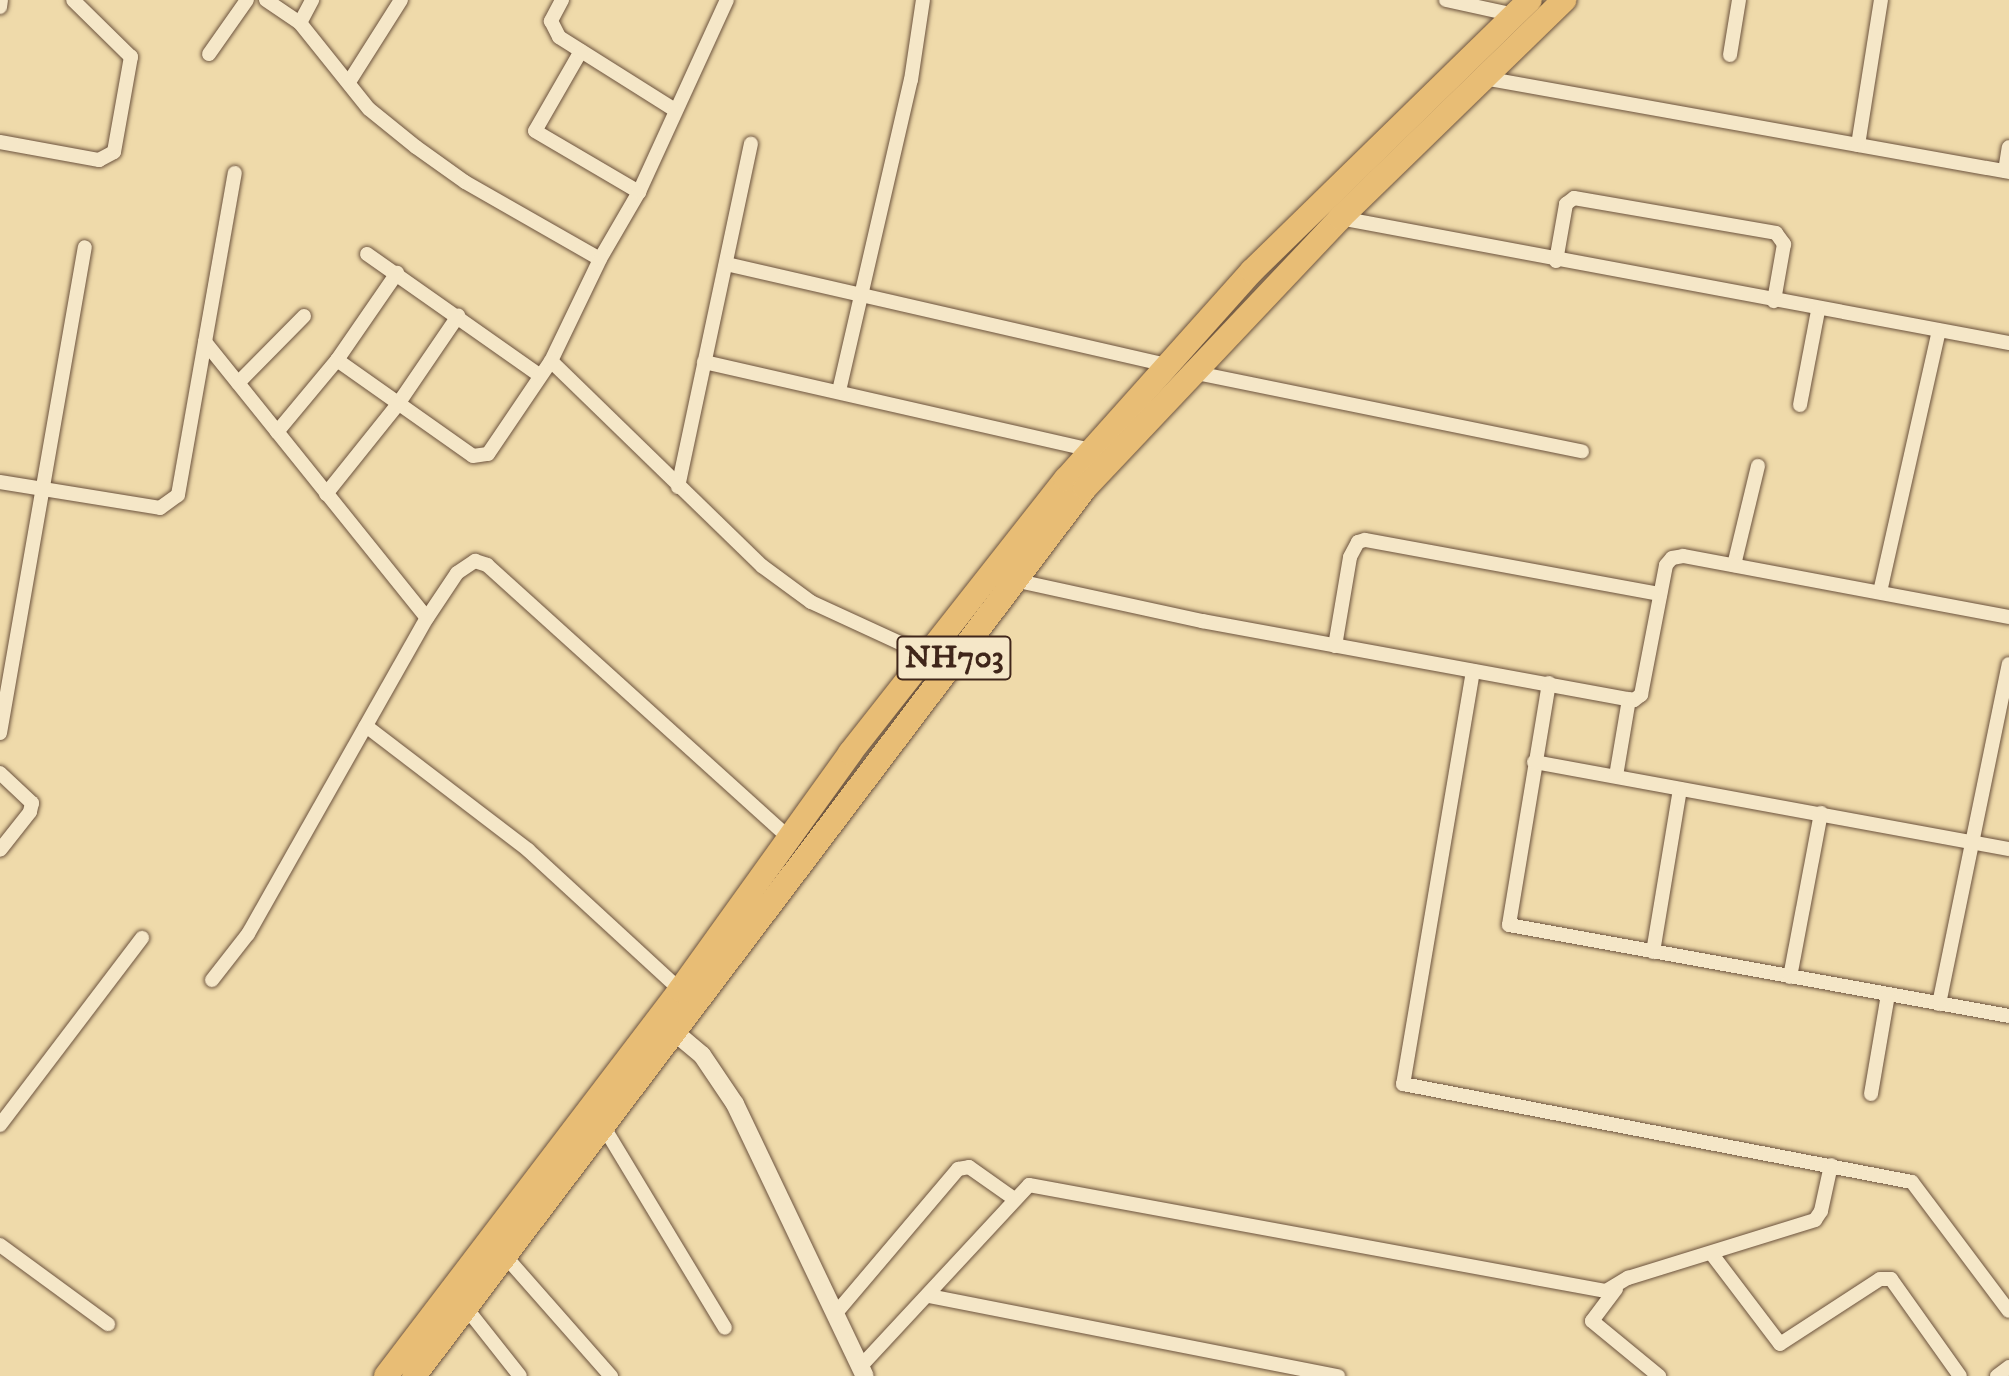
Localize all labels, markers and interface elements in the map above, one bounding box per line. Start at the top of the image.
road number: NH703 [896,630,1012,686]

